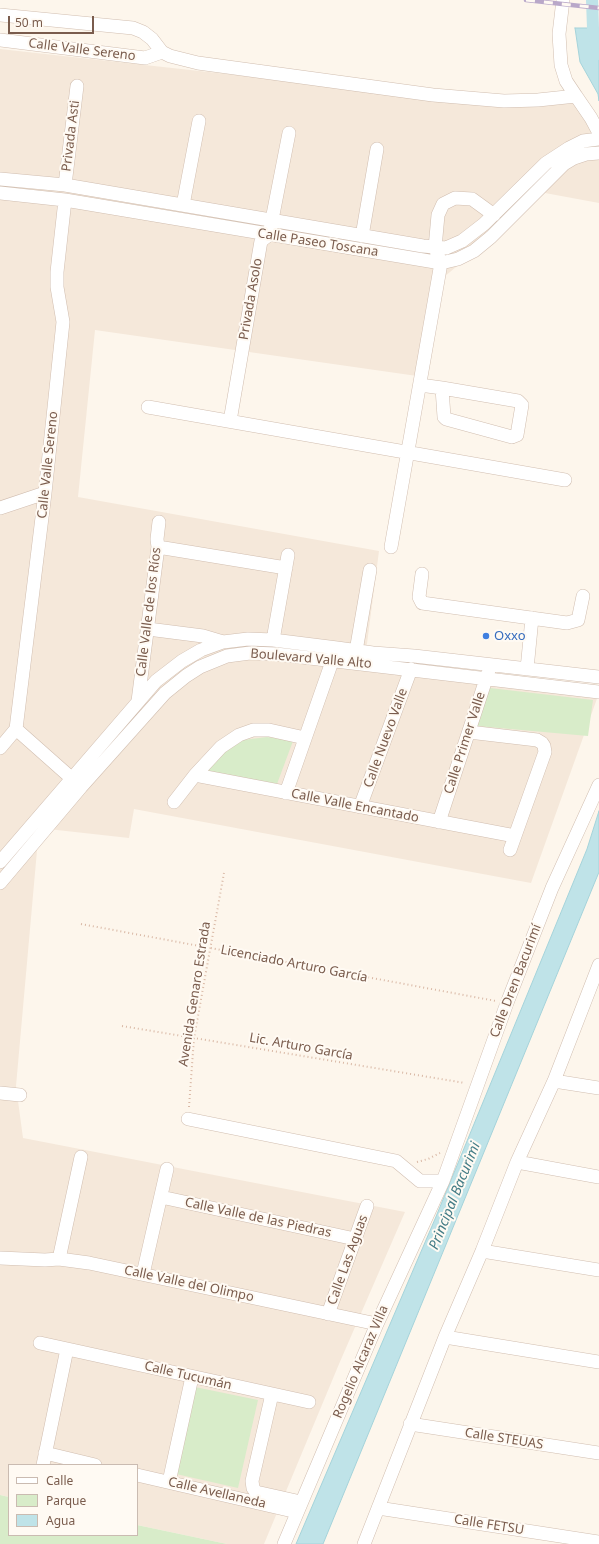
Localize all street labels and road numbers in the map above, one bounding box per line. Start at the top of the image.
street label: Calle Valle Sereno [27,36,137,64]
street label: Privada Asti [59,99,83,173]
street label: Calle Paseo Toscana [256,226,380,260]
street label: Privada Asolo [236,257,266,341]
street label: Calle Valle Sereno [35,410,61,520]
street label: Calle Valle de los Ríos [133,546,165,678]
street label: Boulevard Valle Alto [250,646,372,672]
street label: Calle Nuevo Valle [361,686,411,790]
street label: Calle Primer Valle [441,690,489,796]
street label: Calle Valle Encantado [290,786,420,826]
street label: Avenida Genaro Estrada [176,920,214,1068]
street label: Calle Dren Bacurimí [487,922,545,1040]
street label: Licenciado Arturo García [219,942,369,986]
street label: Lic. Arturo García [248,1030,354,1064]
street label: Calle Valle de las Piedras [183,1195,333,1241]
street label: Calle Las Aguas [325,1213,371,1307]
street label: Calle Valle del Olimpo [123,1263,255,1305]
street label: Rogelio Alcaraz Villa [330,1303,392,1421]
street label: Calle Tucumán [143,1358,233,1394]
street label: Calle STEUAS [464,1425,544,1453]
street label: Calle Avellaneda [167,1474,267,1512]
street label: Calle FETSU [453,1512,525,1538]

